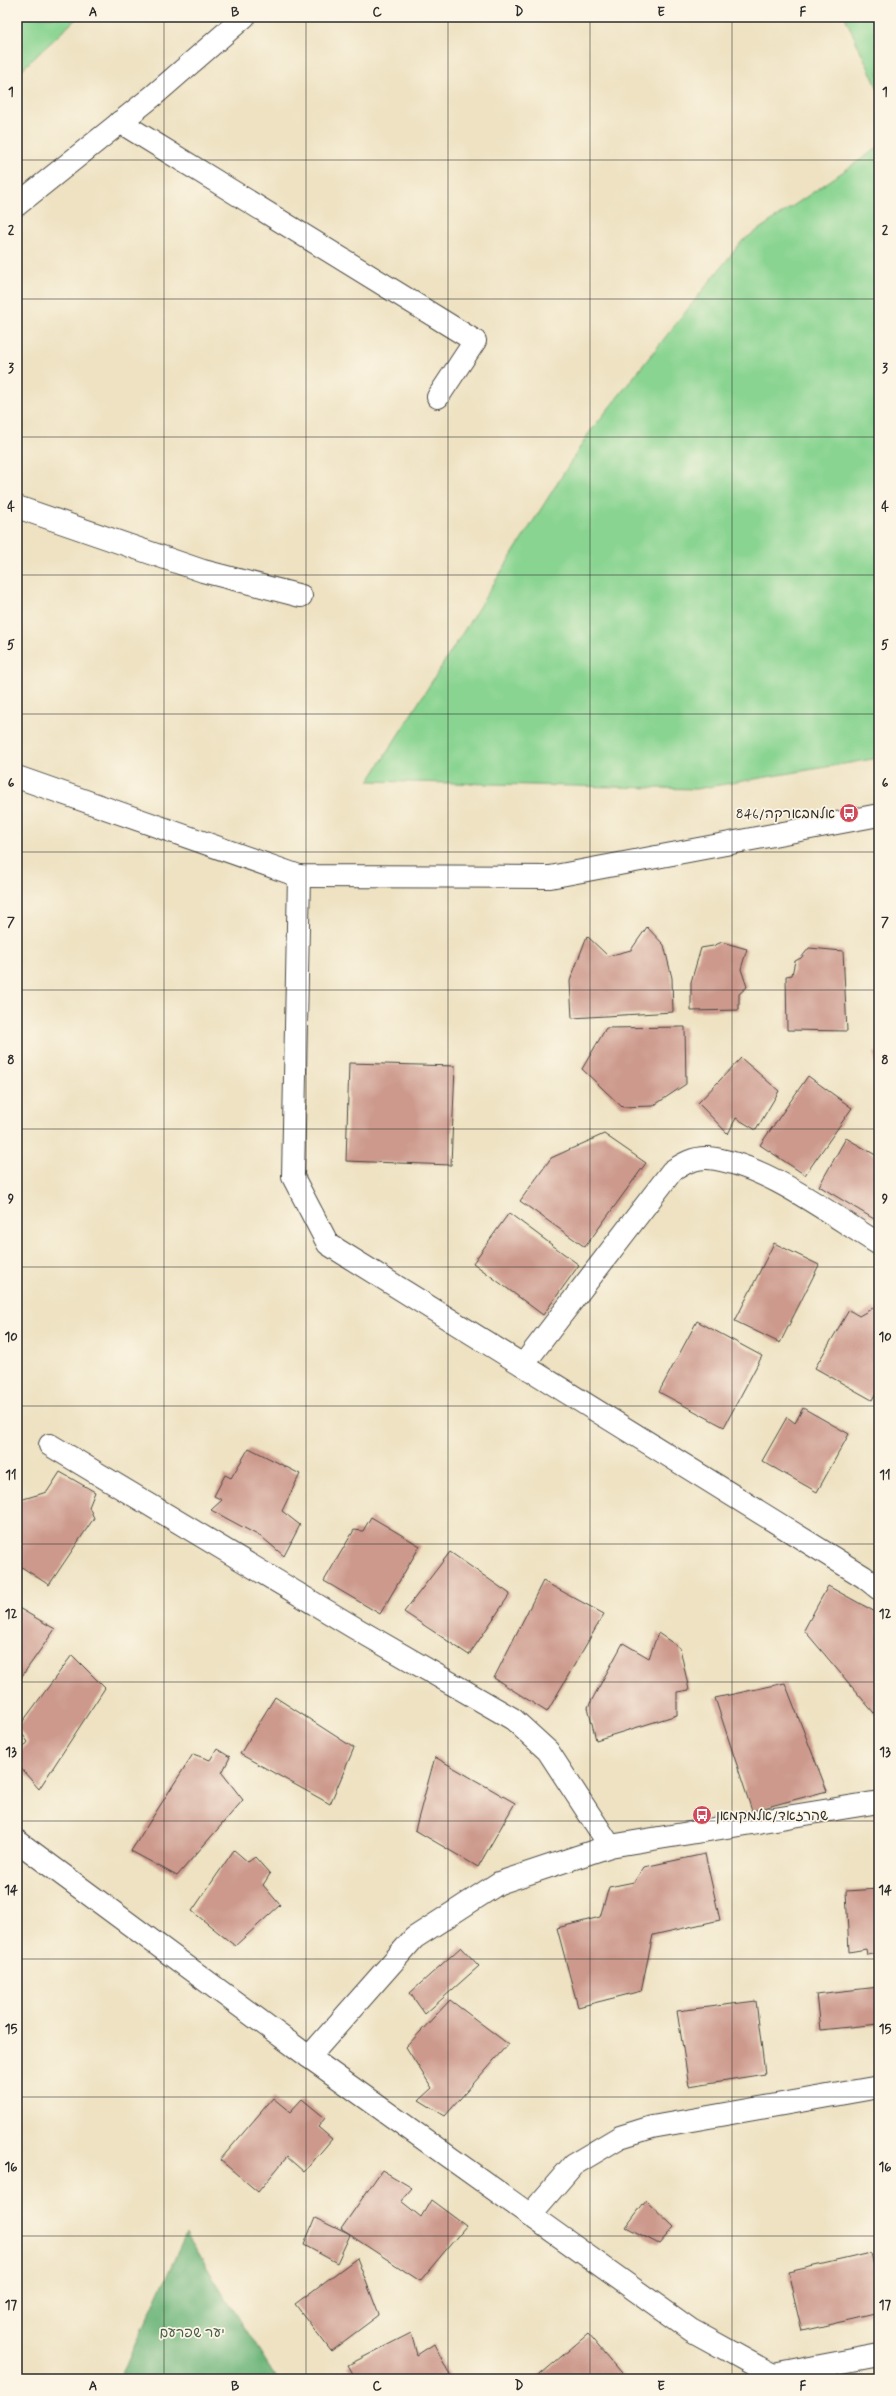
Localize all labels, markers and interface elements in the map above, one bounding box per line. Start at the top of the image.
text: A [89,4,97,21]
text: B [231,4,240,21]
text: C [372,4,382,21]
text: D [515,4,524,21]
text: E [657,4,665,21]
text: F [800,4,807,21]
text: 1 [8,84,14,101]
text: 1 [882,84,888,101]
text: 2 [8,222,15,239]
text: 2 [882,222,889,239]
text: 3 [8,360,14,377]
text: 3 [882,360,888,377]
text: 4 [7,499,15,516]
text: 4 [881,499,889,516]
text: 5 [7,637,15,654]
text: 5 [881,637,889,654]
text: 6 [8,775,15,792]
text: 6 [882,775,889,792]
bus stop icon: אלמבארקה/846 [838,802,860,824]
place label: אלמבארקה/846 [736,805,835,823]
text: 7 [7,914,15,931]
text: 7 [881,914,889,931]
text: 8 [7,1052,15,1069]
text: 8 [881,1052,889,1069]
text: 9 [8,1191,15,1208]
text: 9 [882,1191,889,1208]
text: 10 [4,1329,18,1346]
text: 10 [878,1329,892,1346]
text: 11 [5,1467,17,1484]
text: 11 [879,1467,891,1484]
text: 12 [5,1606,17,1623]
text: 12 [879,1606,891,1623]
text: 13 [5,1744,17,1761]
text: 13 [879,1744,891,1761]
bus stop icon: שהרזאד/אלמקמאן [691,1804,713,1826]
place label: שהרזאד/אלמקמאן [716,1807,828,1825]
text: 14 [4,1882,18,1899]
text: 14 [878,1882,892,1899]
text: 15 [5,2021,17,2038]
text: 15 [879,2021,891,2038]
text: 16 [4,2159,18,2176]
text: 16 [878,2159,892,2176]
text: 17 [5,2297,18,2314]
text: 17 [879,2297,892,2314]
park label: יער שפרעם [159,2324,225,2342]
text: A [89,2378,97,2395]
text: B [231,2378,240,2395]
text: C [372,2378,382,2395]
text: D [515,2378,524,2395]
text: E [657,2378,665,2395]
text: F [800,2378,807,2395]

